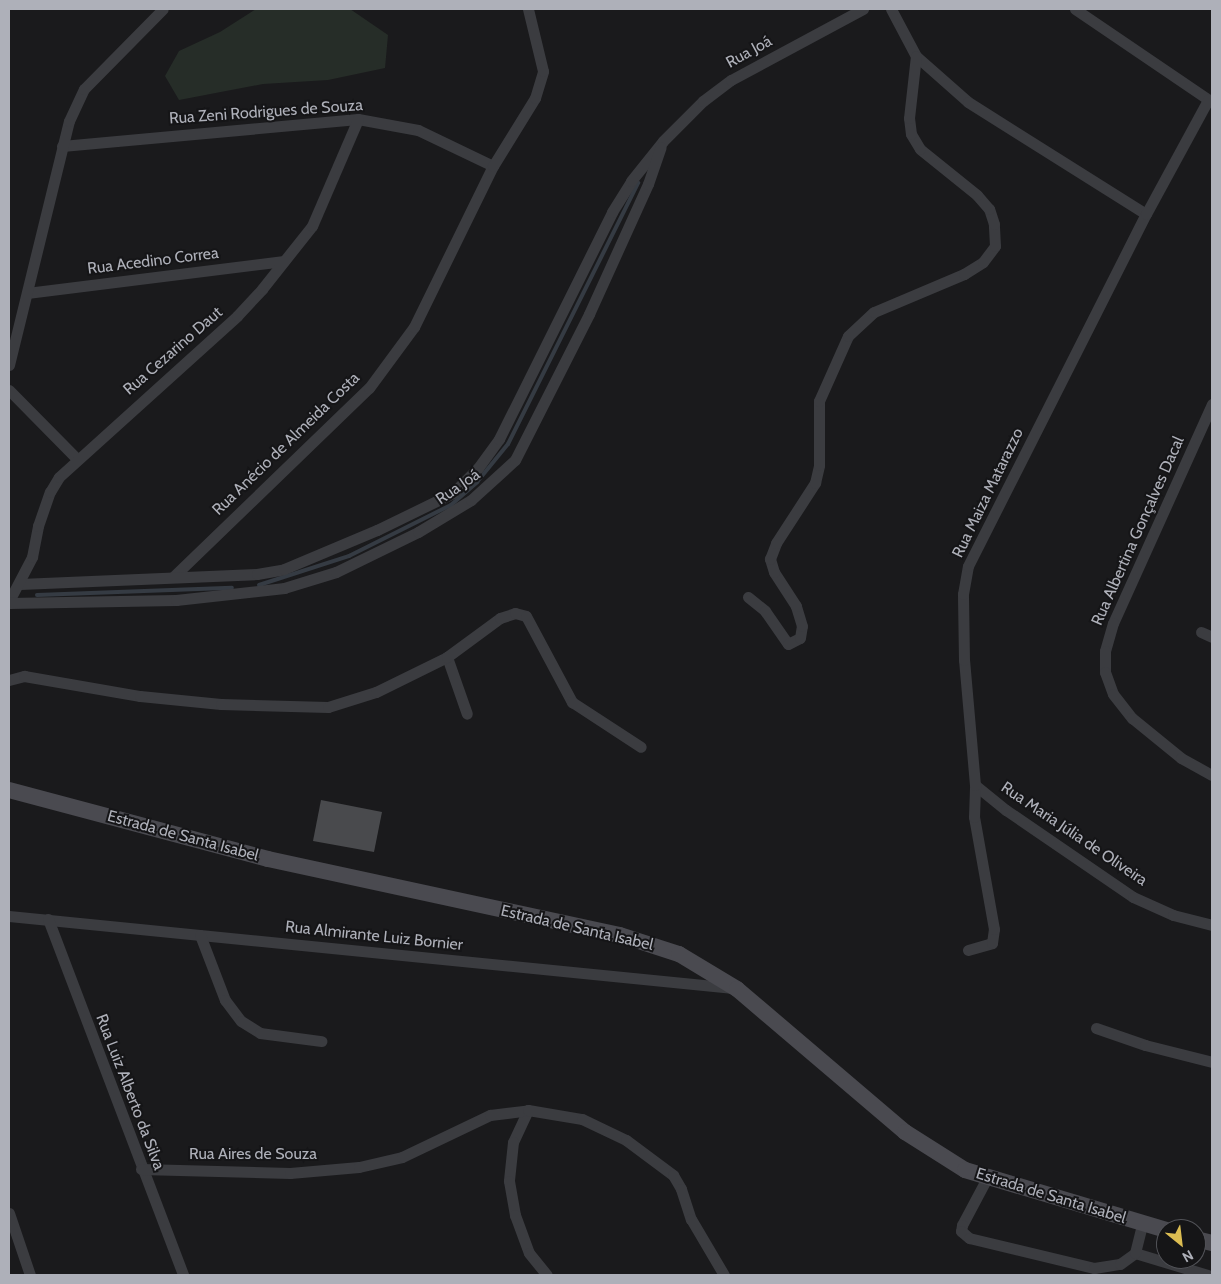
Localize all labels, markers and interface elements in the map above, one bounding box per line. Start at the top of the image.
street label: Rua Joá [723,32,775,72]
street label: Rua Zeni Rodrigues de Souza [168,96,364,128]
street label: Rua Acedino Correa [86,243,220,279]
street label: Rua Cezarino Daut [120,303,226,399]
street label: Rua Anécio de Almeida Costa [208,369,364,519]
street label: Rua Maiza Matarazzo [948,425,1028,561]
street label: Rua Albertina Gonçalves Dacal [1088,434,1188,628]
street label: Rua Joá [432,465,484,509]
street label: Rua Maria Júlia de Oliveira [997,778,1151,890]
street label: Estrada de Santa Isabel [105,807,261,865]
street label: Estrada de Santa Isabel [499,901,655,955]
street label: Rua Almirante Luiz Bornier [284,917,464,955]
street label: Rua Luiz Alberto da Silva [91,1011,169,1173]
street label: Rua Aires de Souza [189,1144,317,1164]
street label: Estrada de Santa Isabel [974,1164,1128,1228]
north arrow [1156,1219,1206,1269]
text: N [1179,1246,1196,1267]

